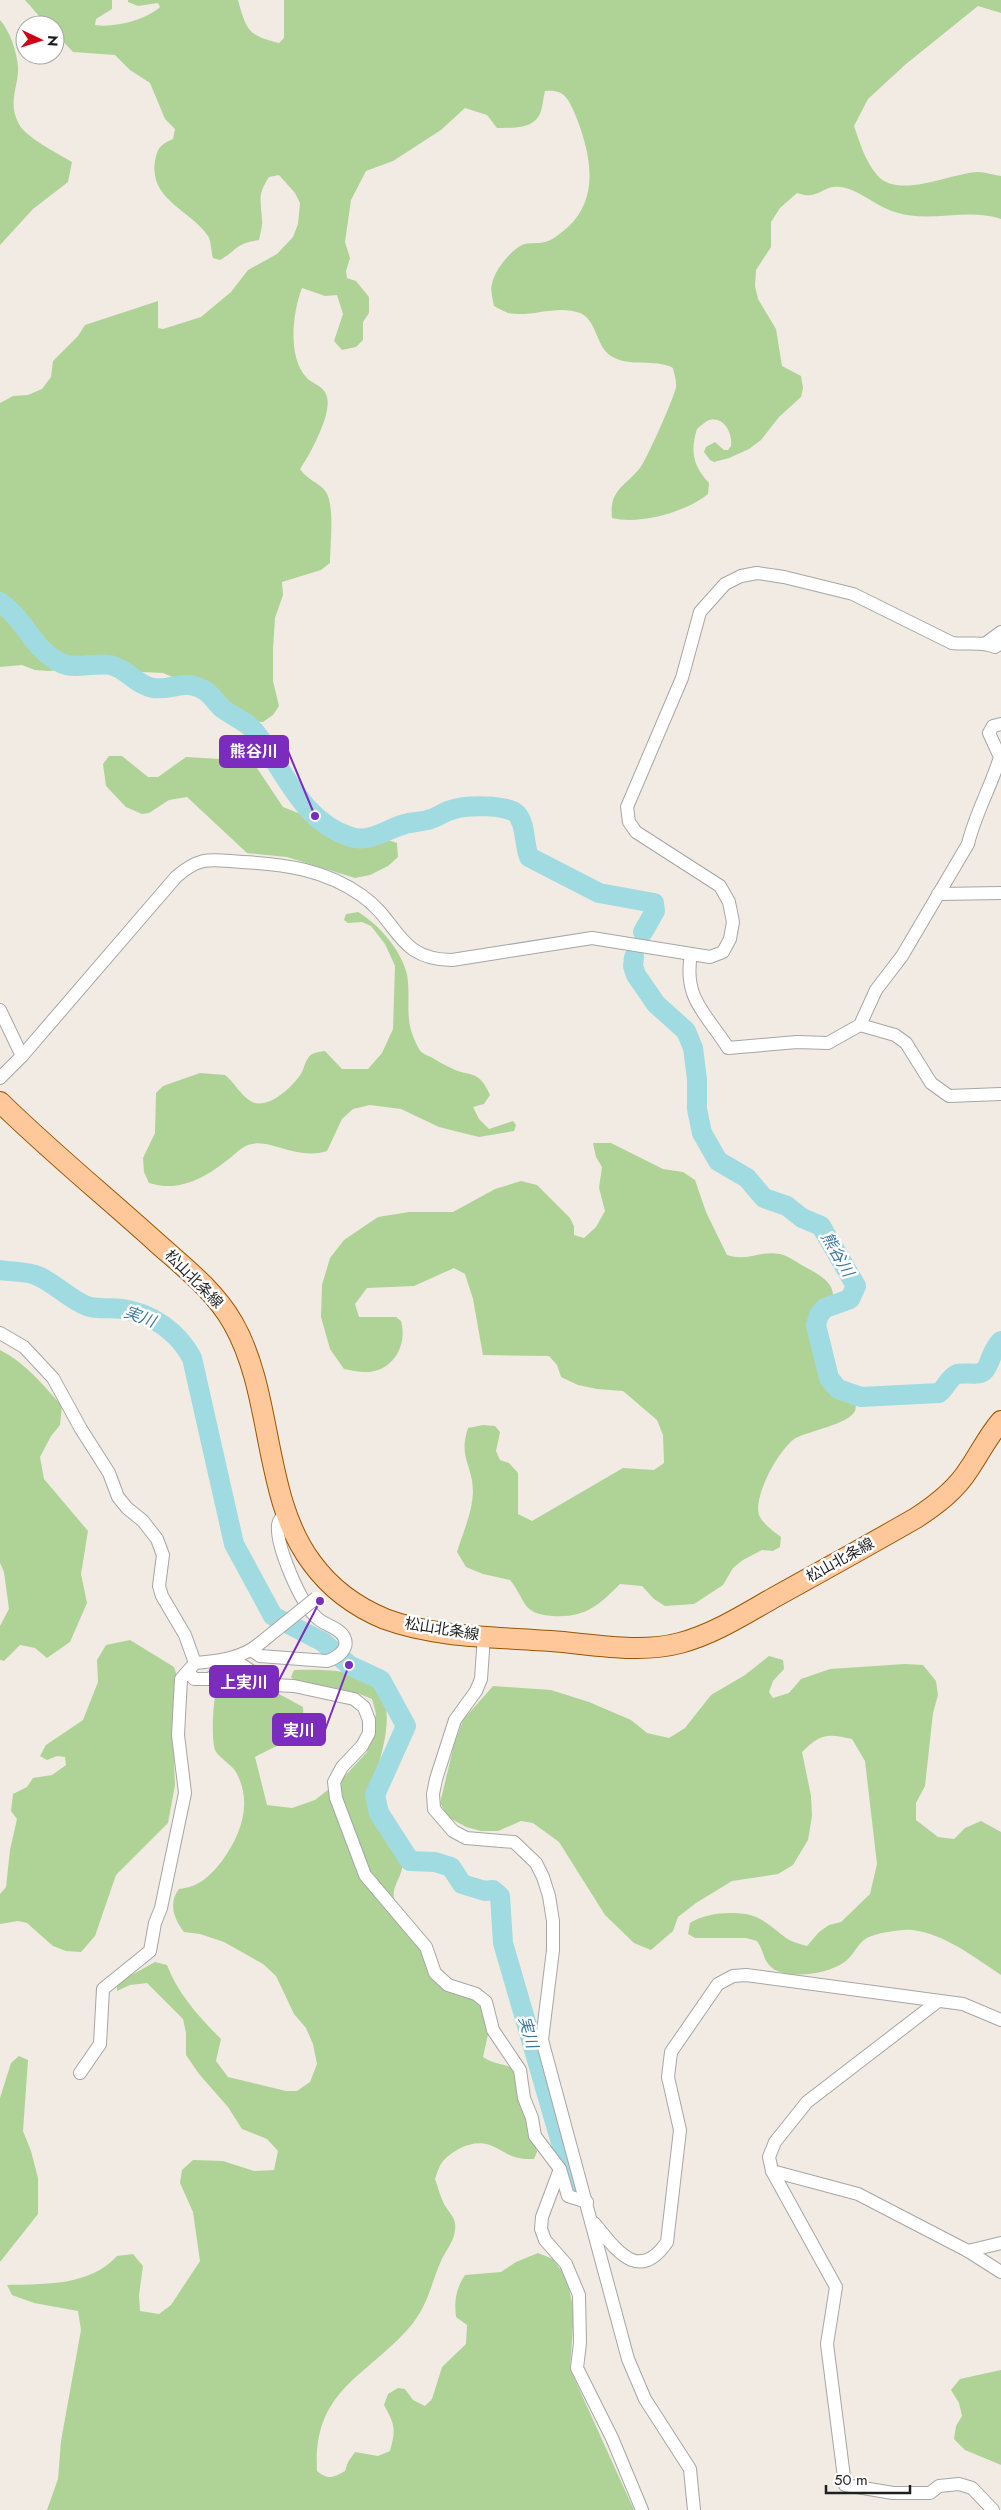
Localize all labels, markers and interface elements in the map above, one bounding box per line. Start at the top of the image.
north arrow [15,15,65,65]
text: N [43,35,63,47]
callout: 熊谷川 [220,736,288,767]
text: 熊谷川 [230,740,278,763]
water label: 熊谷川 [816,1228,861,1283]
street label: 松山北条線 [160,1245,228,1313]
water label: 実川 [121,1300,161,1333]
street label: 松山北条線 [802,1532,878,1588]
street label: 松山北条線 [403,1612,481,1646]
callout: 上実川 [210,1666,278,1697]
text: 上実川 [220,1671,268,1694]
callout: 実川 [273,1714,325,1745]
text: 実川 [283,1719,315,1742]
water label: 実川 [513,2014,545,2053]
scale bar [826,2462,910,2494]
text: 50 m [834,2469,868,2491]

